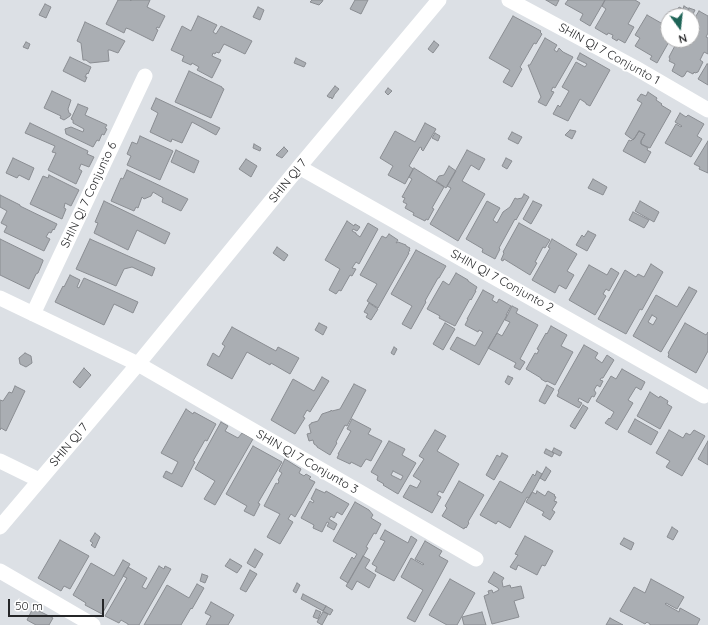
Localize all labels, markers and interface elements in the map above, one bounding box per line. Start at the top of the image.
north arrow [660,8,700,48]
street label: SHIN QI 7 Conjunto 1 [556,20,662,88]
text: N [677,31,689,46]
street label: SHIN QI 7 Conjunto 6 [58,140,120,250]
street label: SHIN QI 7 [266,156,310,206]
street label: SHIN QI 7 Conjunto 2 [448,247,556,315]
street label: SHIN QI 7 [47,420,91,470]
street label: SHIN QI 7 Conjunto 3 [253,427,361,497]
scale bar [10,591,106,617]
text: 50 m [15,598,43,613]

